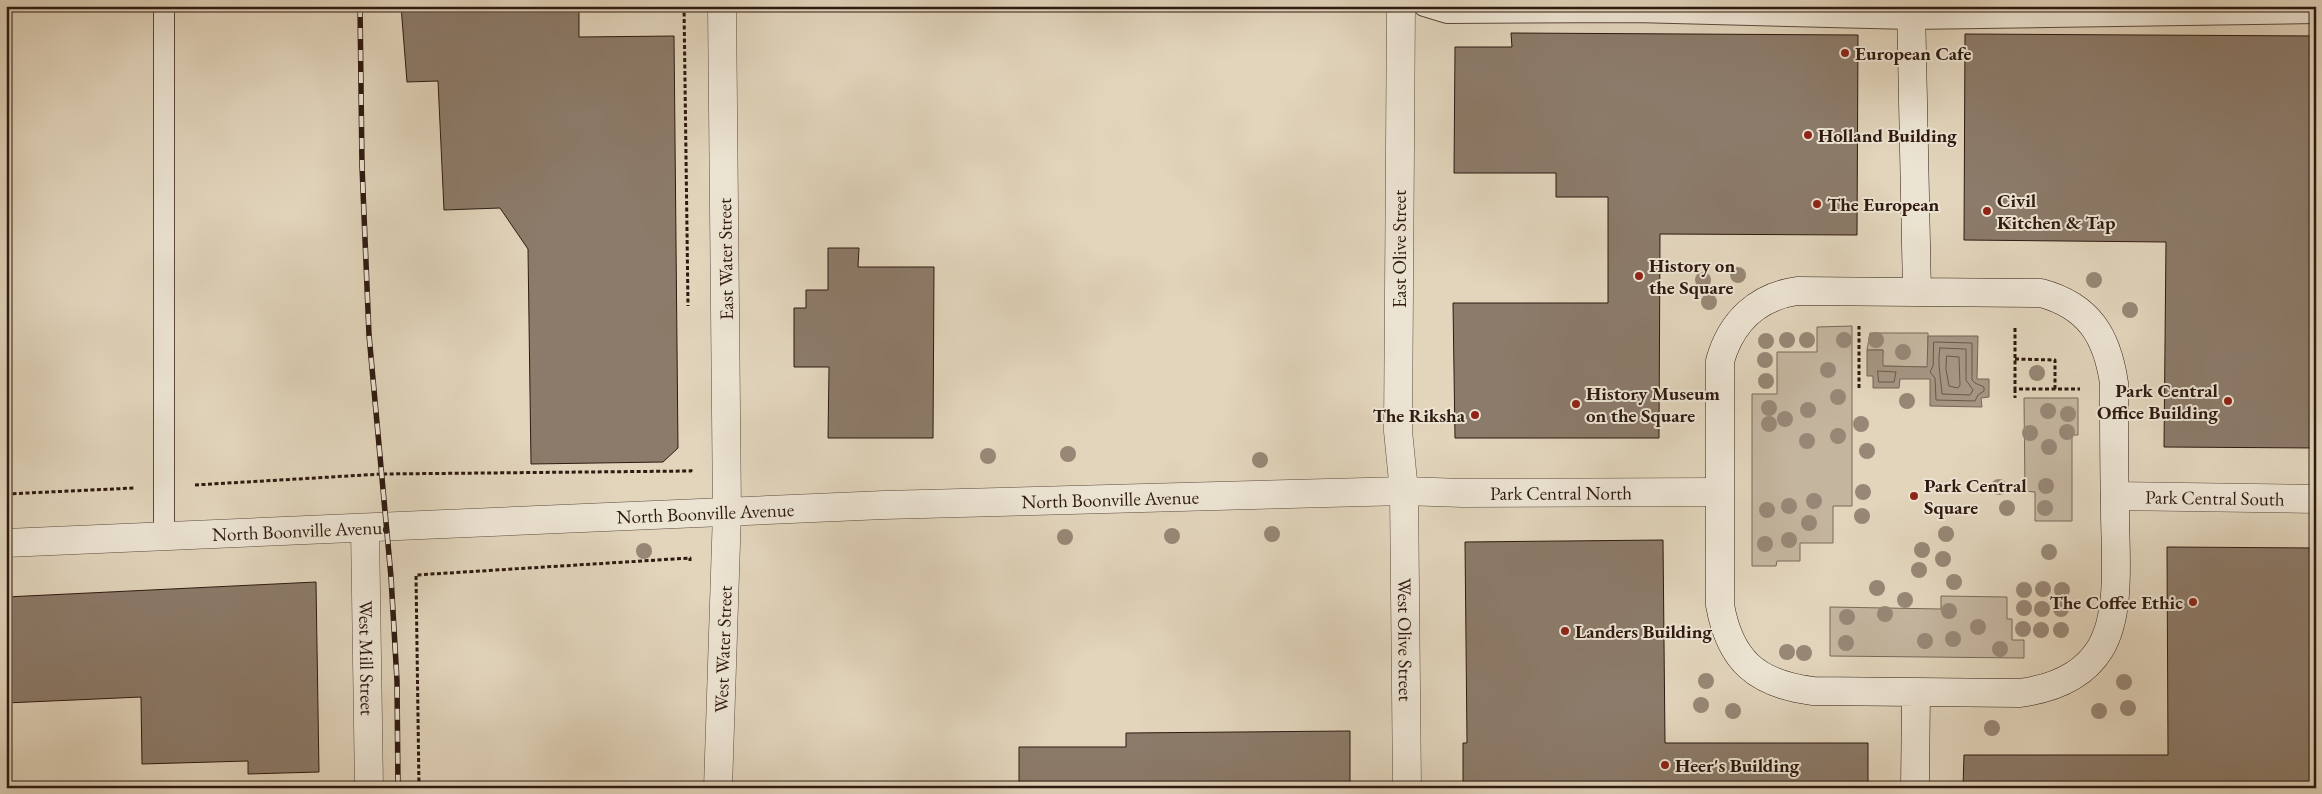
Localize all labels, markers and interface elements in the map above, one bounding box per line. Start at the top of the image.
place label: European Cafe [1855,41,1971,66]
marker: European Cafe [1839,47,1851,59]
place label: Holland Building [1818,123,1957,148]
marker: Holland Building [1802,129,1814,141]
place label: Civil Kitchen & Tap [1997,188,2116,235]
street label: East Olive Street [1387,190,1412,308]
place label: The European [1827,192,1940,217]
street label: East Water Street [712,198,739,320]
marker: The European [1811,198,1823,210]
marker: Civil Kitchen & Tap [1981,205,1993,217]
place label: History on the Square [1649,253,1735,300]
marker: History on the Square [1633,270,1645,282]
place label: Park Central Office Building [2097,378,2219,425]
place label: History Museum on the Square [1586,381,1721,428]
marker: Park Central Office Building [2222,395,2234,407]
marker: History Museum on the Square [1570,398,1582,410]
place label: The Riksha [1373,403,1466,428]
marker: The Riksha [1469,409,1481,421]
place label: Park Central Square [1924,473,2027,520]
street label: Park Central North [1490,480,1632,506]
street label: Park Central South [2145,484,2285,512]
street label: North Boonville Avenue [1021,485,1199,514]
marker: Park Central Square [1908,490,1920,502]
street label: North Boonville Avenue [616,497,795,530]
street label: North Boonville Avenue [211,514,390,547]
street label: West Olive Street [1392,578,1418,702]
street label: West Water Street [708,585,738,713]
place label: The Coffee Ethic [2050,590,2183,615]
marker: The Coffee Ethic [2187,596,2199,608]
street label: West Mill Street [353,600,380,716]
place label: Landers Building [1575,619,1712,644]
marker: Landers Building [1559,625,1571,637]
place label: Heer's Building [1675,753,1800,778]
marker: Heer's Building [1659,759,1671,771]

